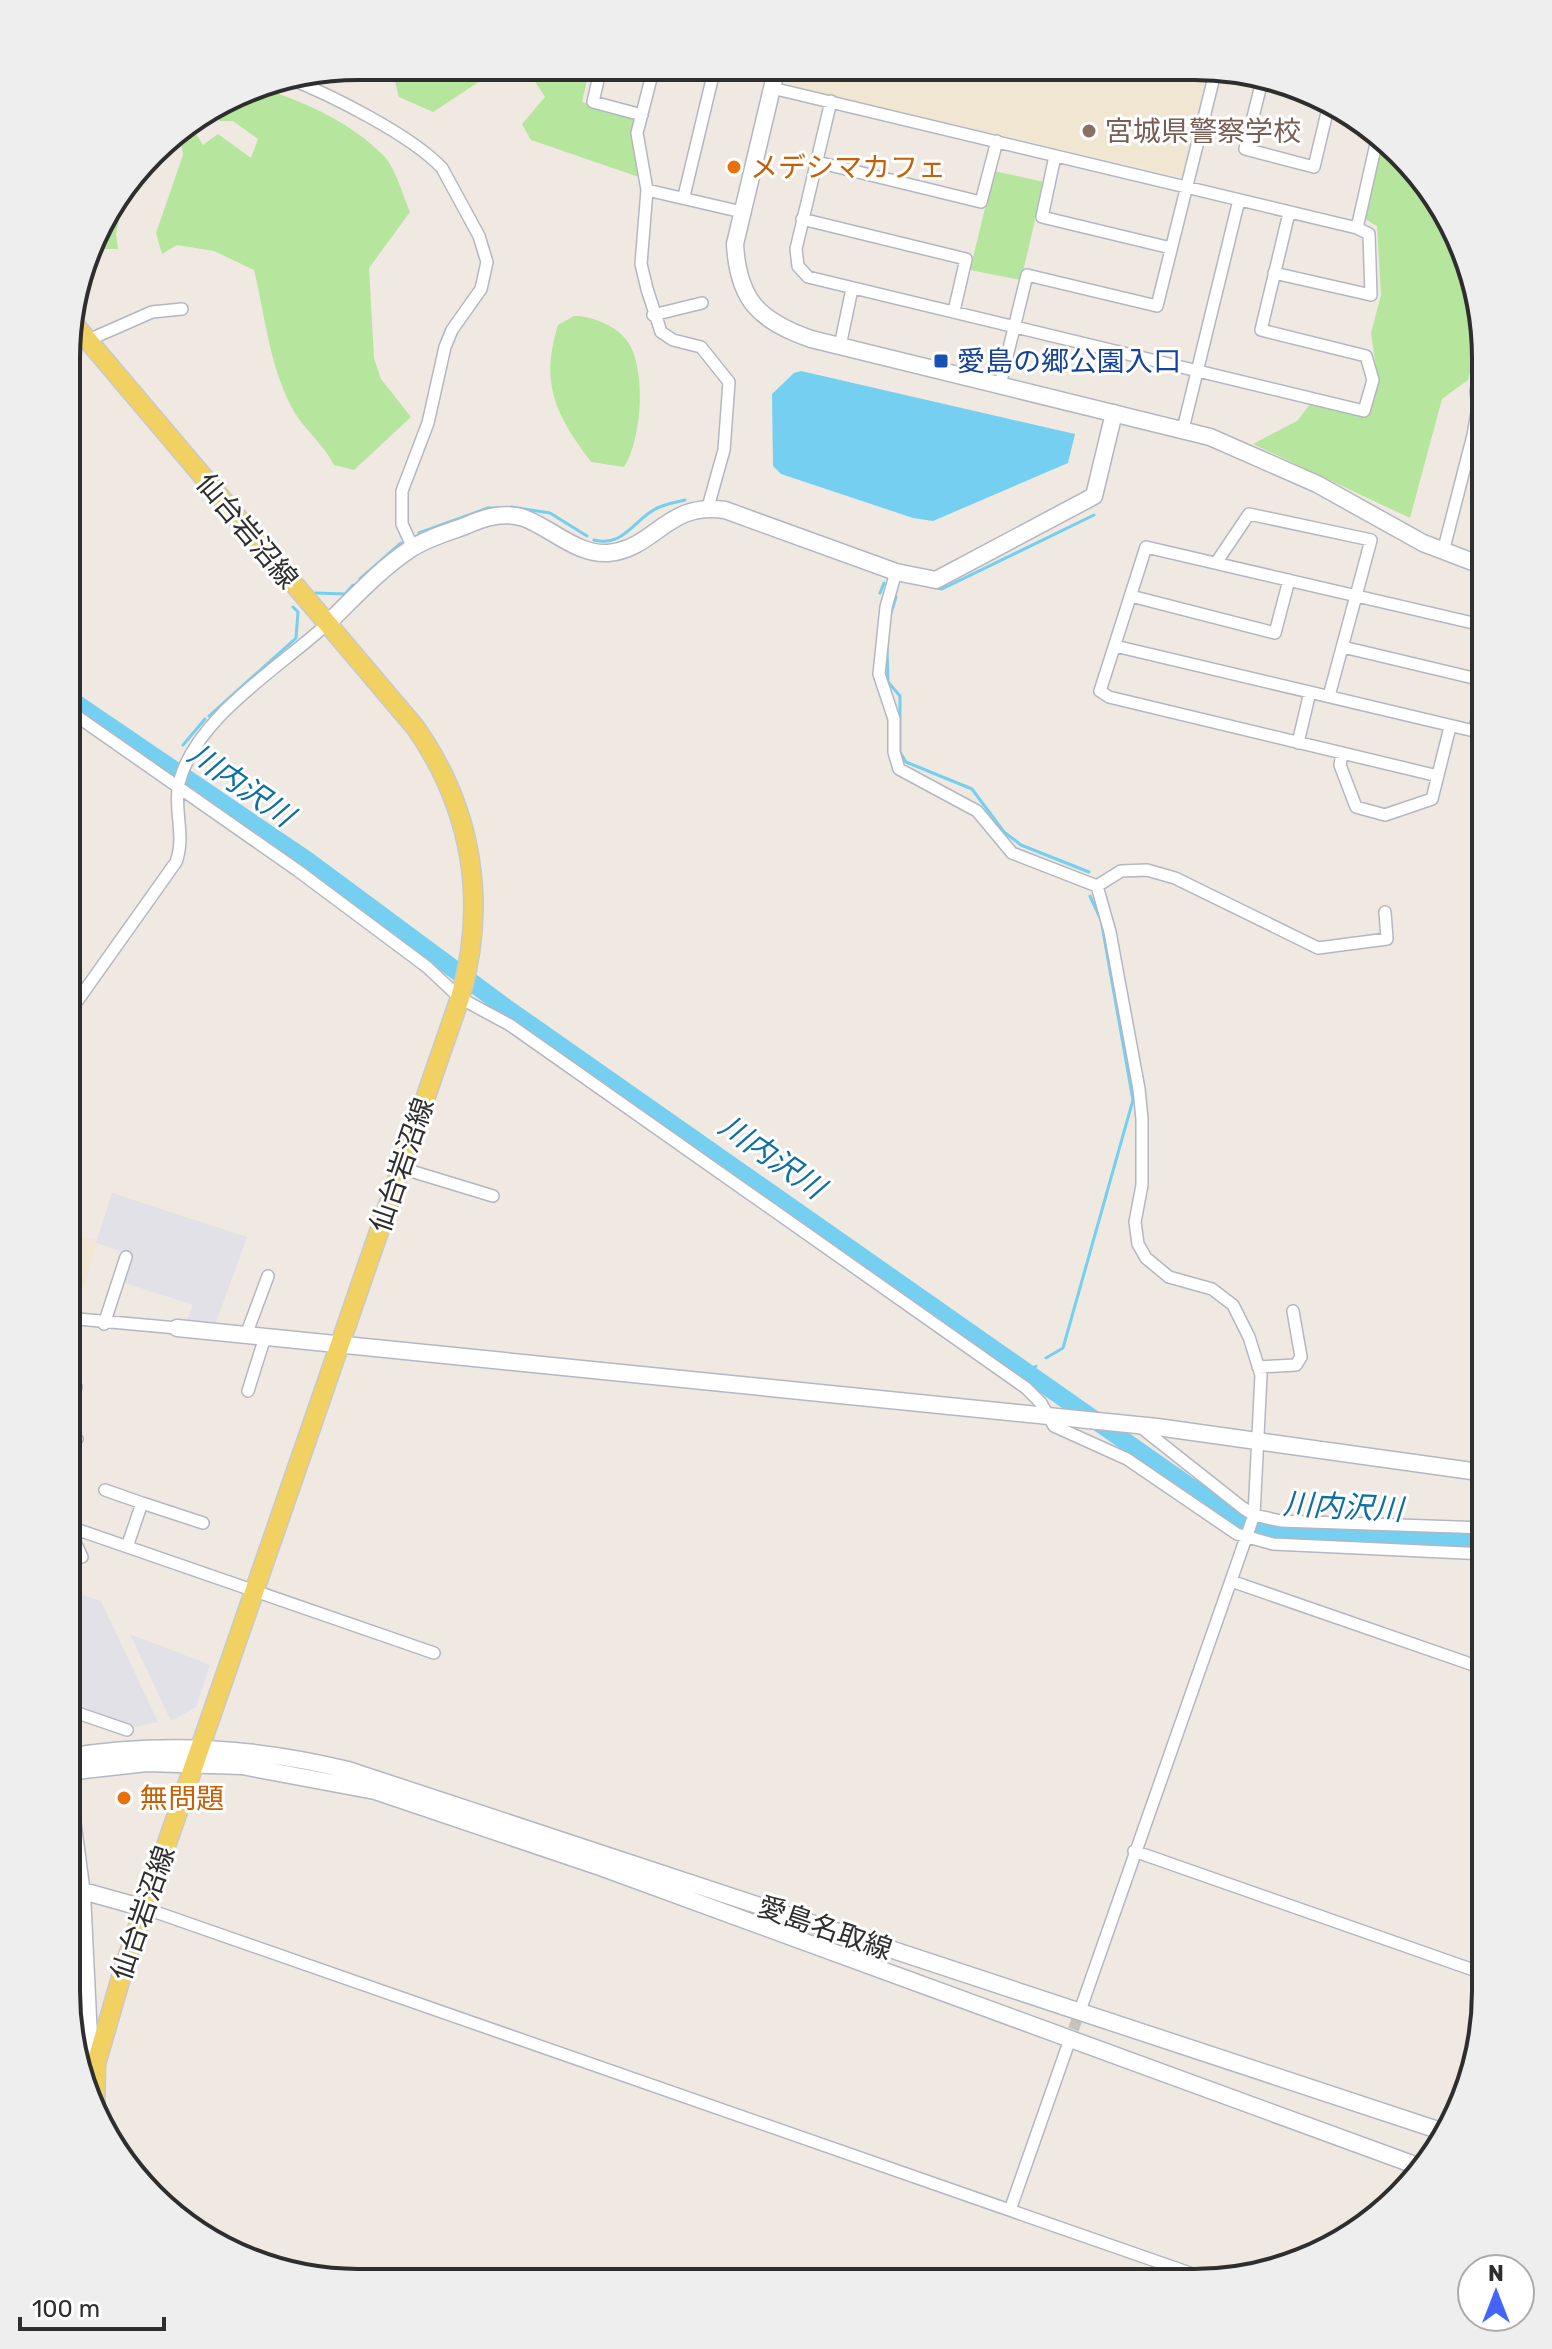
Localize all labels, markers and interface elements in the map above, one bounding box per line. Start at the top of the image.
place label: 宮城県警察学校 [1105,115,1301,148]
marker: 宮城県警察学校 [1080,122,1098,140]
place label: メデシマカフェ [750,151,946,184]
marker: メデシマカフェ [725,158,743,176]
place label: 愛島の郷公園入口 [957,345,1181,378]
marker: 愛島の郷公園入口 [932,352,950,370]
street label: 仙台岩沼線 [189,467,305,595]
water label: 川内沢川 [182,736,303,836]
street label: 仙台岩沼線 [364,1093,440,1237]
water label: 川内沢川 [713,1108,834,1208]
water label: 川内沢川 [1282,1486,1407,1528]
place label: 無問題 [140,1782,224,1815]
marker: 無問題 [115,1789,133,1807]
street label: 仙台岩沼線 [105,1841,181,1985]
street label: 愛島名取線 [753,1890,897,1966]
north arrow [1456,2253,1536,2333]
text: N [1488,2260,1504,2287]
scale bar [20,2281,164,2331]
text: 100 m [32,2295,100,2323]

